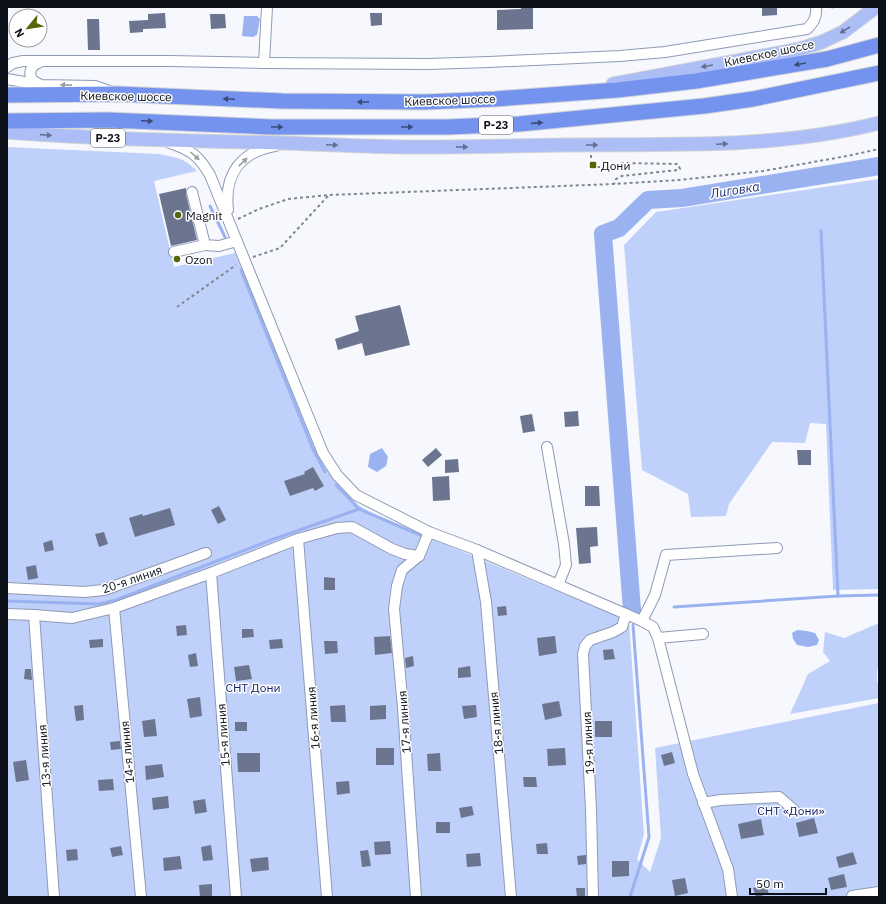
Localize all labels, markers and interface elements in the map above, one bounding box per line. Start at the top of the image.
north arrow [8,8,48,48]
text: N [11,26,27,40]
one-way arrow [840,26,850,34]
street label: Киевское шоссе [723,36,816,70]
one-way arrow [794,61,806,67]
one-way arrow [701,64,713,70]
one-way arrow [60,82,72,89]
street label: Киевское шоссе [80,88,172,104]
street label: Киевское шоссе [404,91,496,109]
one-way arrow [222,96,235,102]
one-way arrow [357,98,369,105]
road number: Р-23 [479,116,513,134]
one-way arrow [141,118,153,125]
one-way arrow [531,119,543,126]
one-way arrow [271,124,284,130]
one-way arrow [401,124,414,130]
road number: Р-23 [91,129,125,147]
one-way arrow [40,132,52,139]
one-way arrow [716,140,728,147]
one-way arrow [326,141,338,148]
one-way arrow [586,142,599,148]
one-way arrow [456,144,469,150]
one-way arrow [190,151,200,160]
one-way arrow [237,157,248,166]
place label: Дони [601,158,630,173]
marker: Дони [588,160,598,170]
water label: Лиговка [708,178,761,202]
place label: Magnit [186,208,223,223]
marker: Magnit [173,210,183,220]
place label: Ozon [185,252,212,267]
marker: Ozon [172,254,182,264]
street label: 20-я линия [100,562,164,596]
park label: СНТ Дони [225,680,281,695]
street label: 16-я линия [303,686,323,750]
street label: 17-я линия [394,690,414,754]
street label: 18-я линия [486,691,506,755]
street label: 15-я линия [213,703,233,767]
street label: 19-я линия [579,711,597,775]
street label: 14-я линия [117,720,137,784]
street label: 13-я линия [34,724,54,788]
park label: СНТ «Дони» [757,803,825,818]
scale bar [750,870,826,896]
text: 50 m [756,876,784,891]

